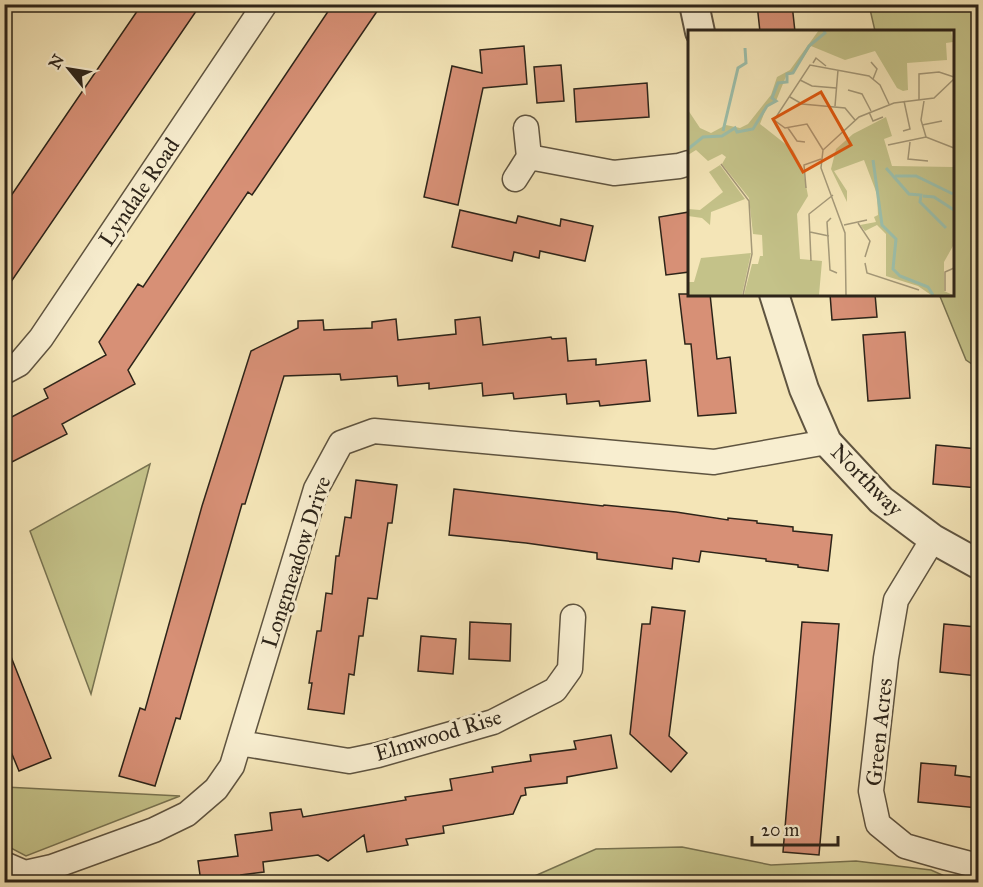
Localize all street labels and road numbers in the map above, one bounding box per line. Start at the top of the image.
street label: Lyndale Road [93,133,185,251]
street label: Northway [825,438,909,522]
street label: Longmeadow Drive [256,473,336,651]
street label: Green Acres [860,677,898,787]
street label: Elmwood Rise [371,703,505,767]

